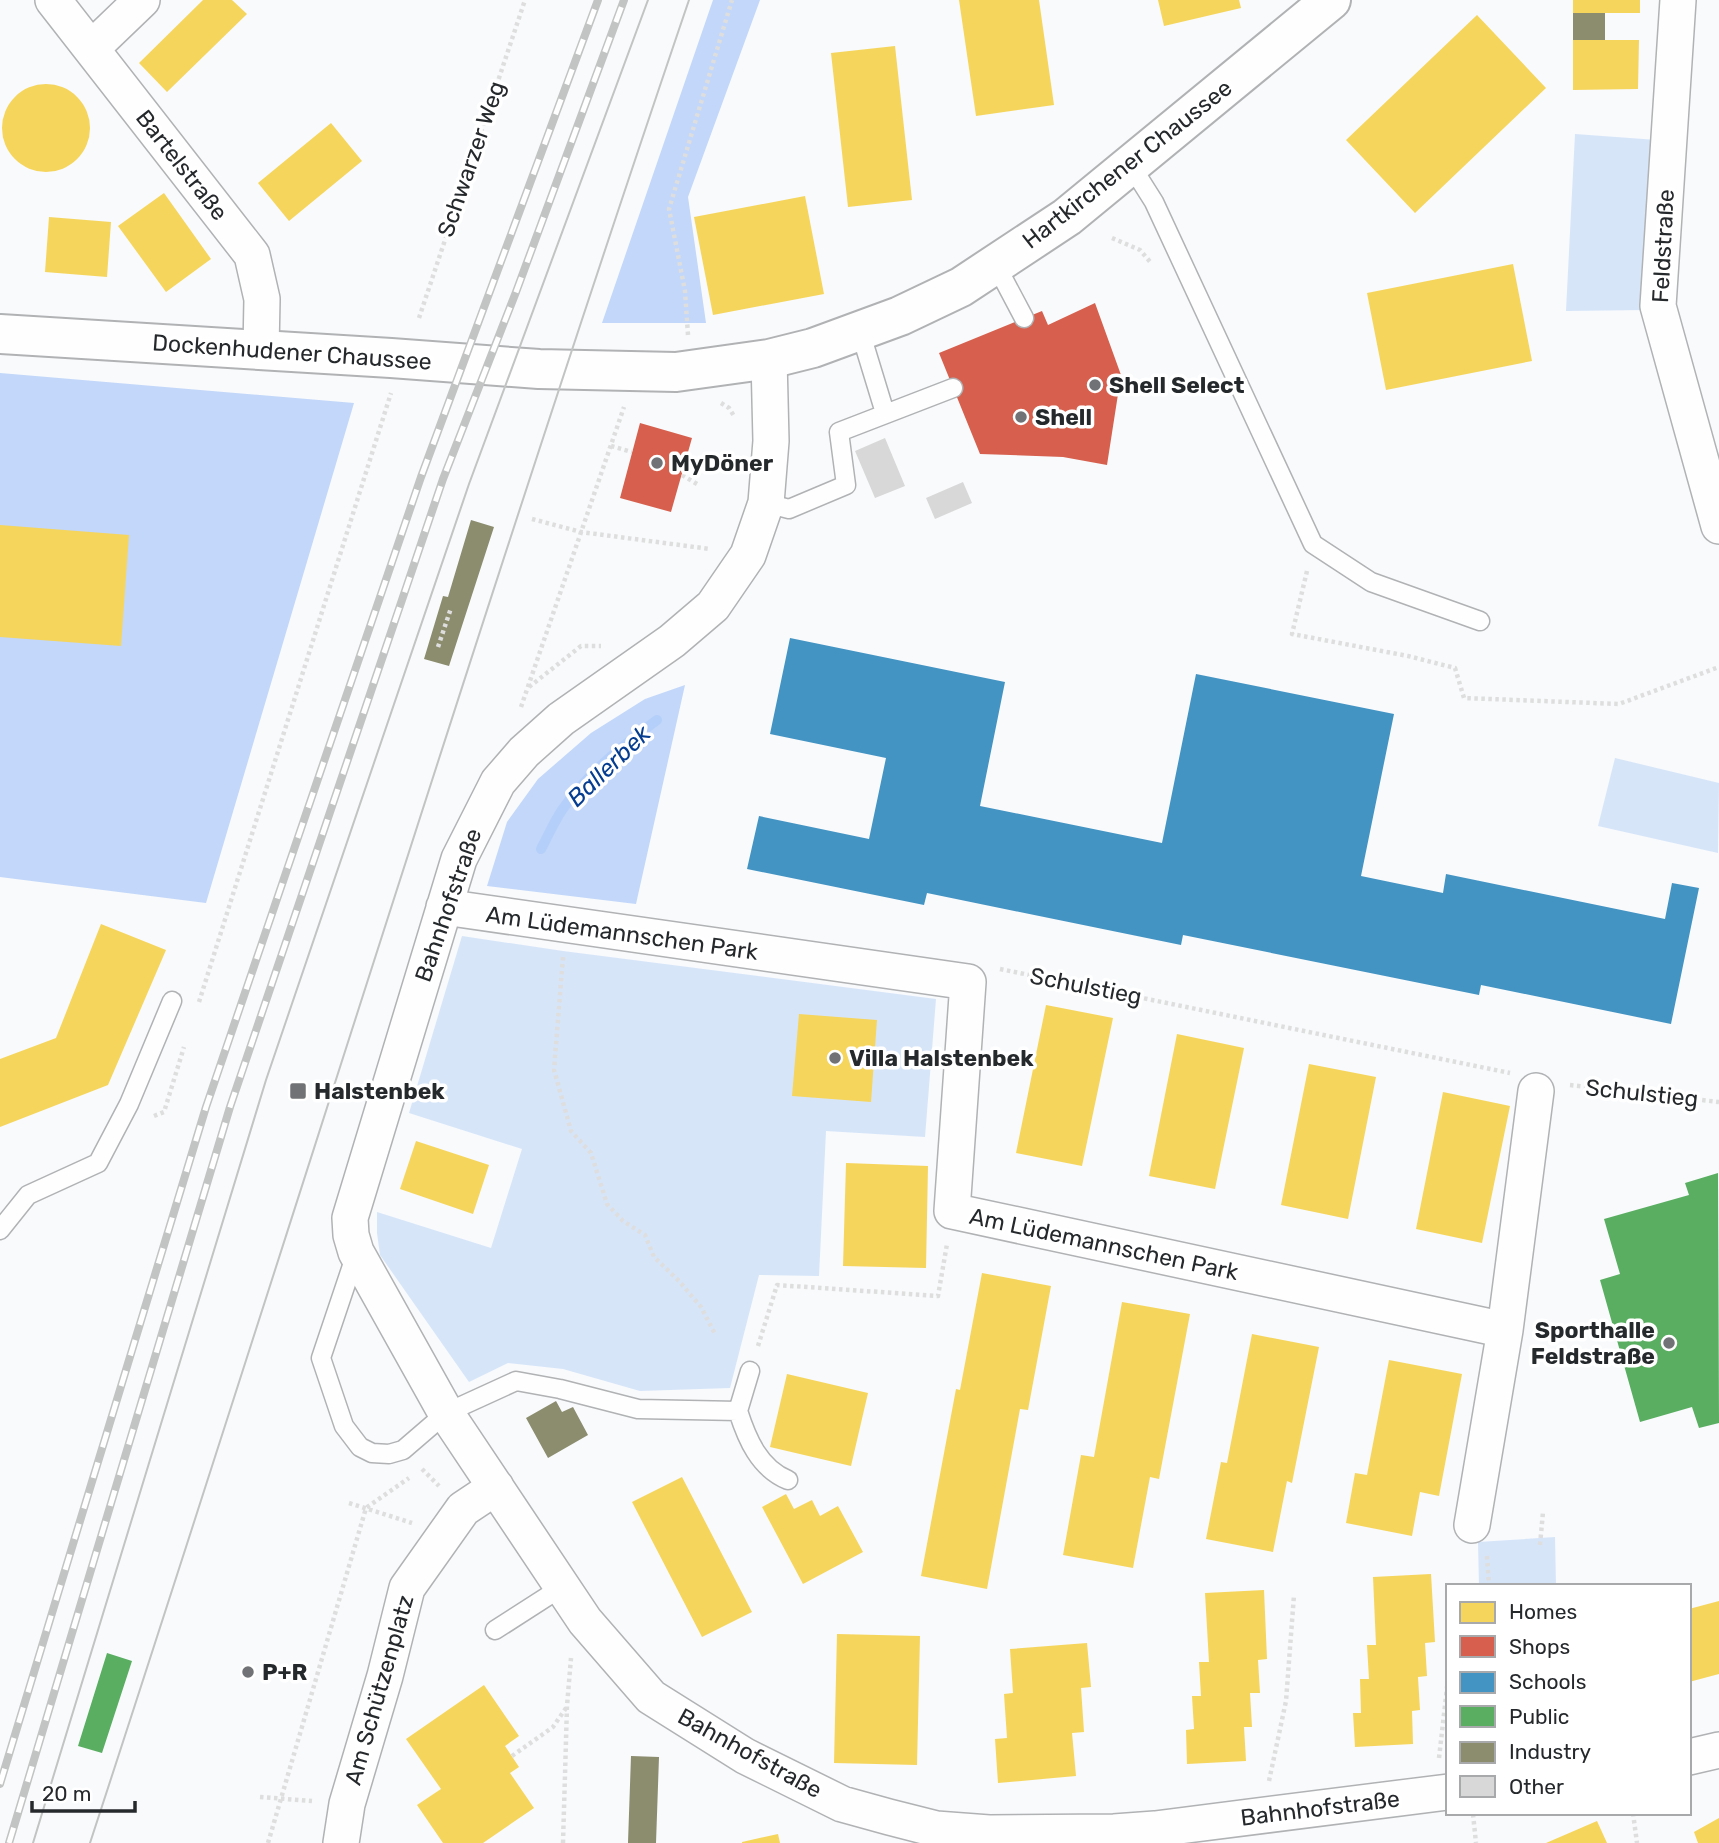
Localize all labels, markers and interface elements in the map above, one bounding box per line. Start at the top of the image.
street label: Hartkirchener Chaussee [1017,73,1237,255]
street label: Schwarzer Weg [431,77,511,241]
street label: Bartelstraße [130,104,234,226]
street label: Feldstraße [1646,188,1680,304]
street label: Dockenhudener Chaussee [151,328,433,376]
place label: Shell Select [1109,371,1245,399]
marker: Shell Select [1087,377,1103,393]
place label: Shell [1035,403,1092,431]
marker: Shell [1013,409,1029,425]
place label: MyDöner [671,449,774,477]
marker: MyDöner [649,455,665,471]
water label: Ballerbek [562,719,657,812]
street label: Bahnhofstraße [409,825,487,985]
street label: Am Lüdemannschen Park [484,900,760,966]
street label: Schulstieg [1028,961,1144,1011]
place label: Villa Halstenbek [849,1044,1034,1072]
marker: Villa Halstenbek [827,1050,843,1066]
street label: Schulstieg [1584,1073,1700,1113]
place label: Halstenbek [314,1077,445,1105]
marker: Halstenbek [288,1081,308,1101]
street label: Am Lüdemannschen Park [967,1202,1241,1286]
place label: Sporthalle Feldstraße [1531,1316,1655,1370]
marker: Sporthalle Feldstraße [1661,1335,1677,1351]
legend [1446,1584,1691,1815]
street label: Am Schützenplatz [338,1592,420,1788]
text: Homes [1509,1599,1577,1624]
text: Shops [1509,1634,1570,1659]
place label: P+R [262,1658,308,1686]
marker: P+R [240,1664,256,1680]
text: Schools [1509,1669,1586,1694]
street label: Bahnhofstraße [673,1702,827,1804]
text: Public [1509,1704,1569,1729]
text: Industry [1509,1739,1591,1764]
scale bar [32,1770,135,1814]
text: Other [1509,1774,1564,1799]
text: 20 m [42,1781,91,1806]
street label: Bahnhofstraße [1239,1784,1401,1832]

